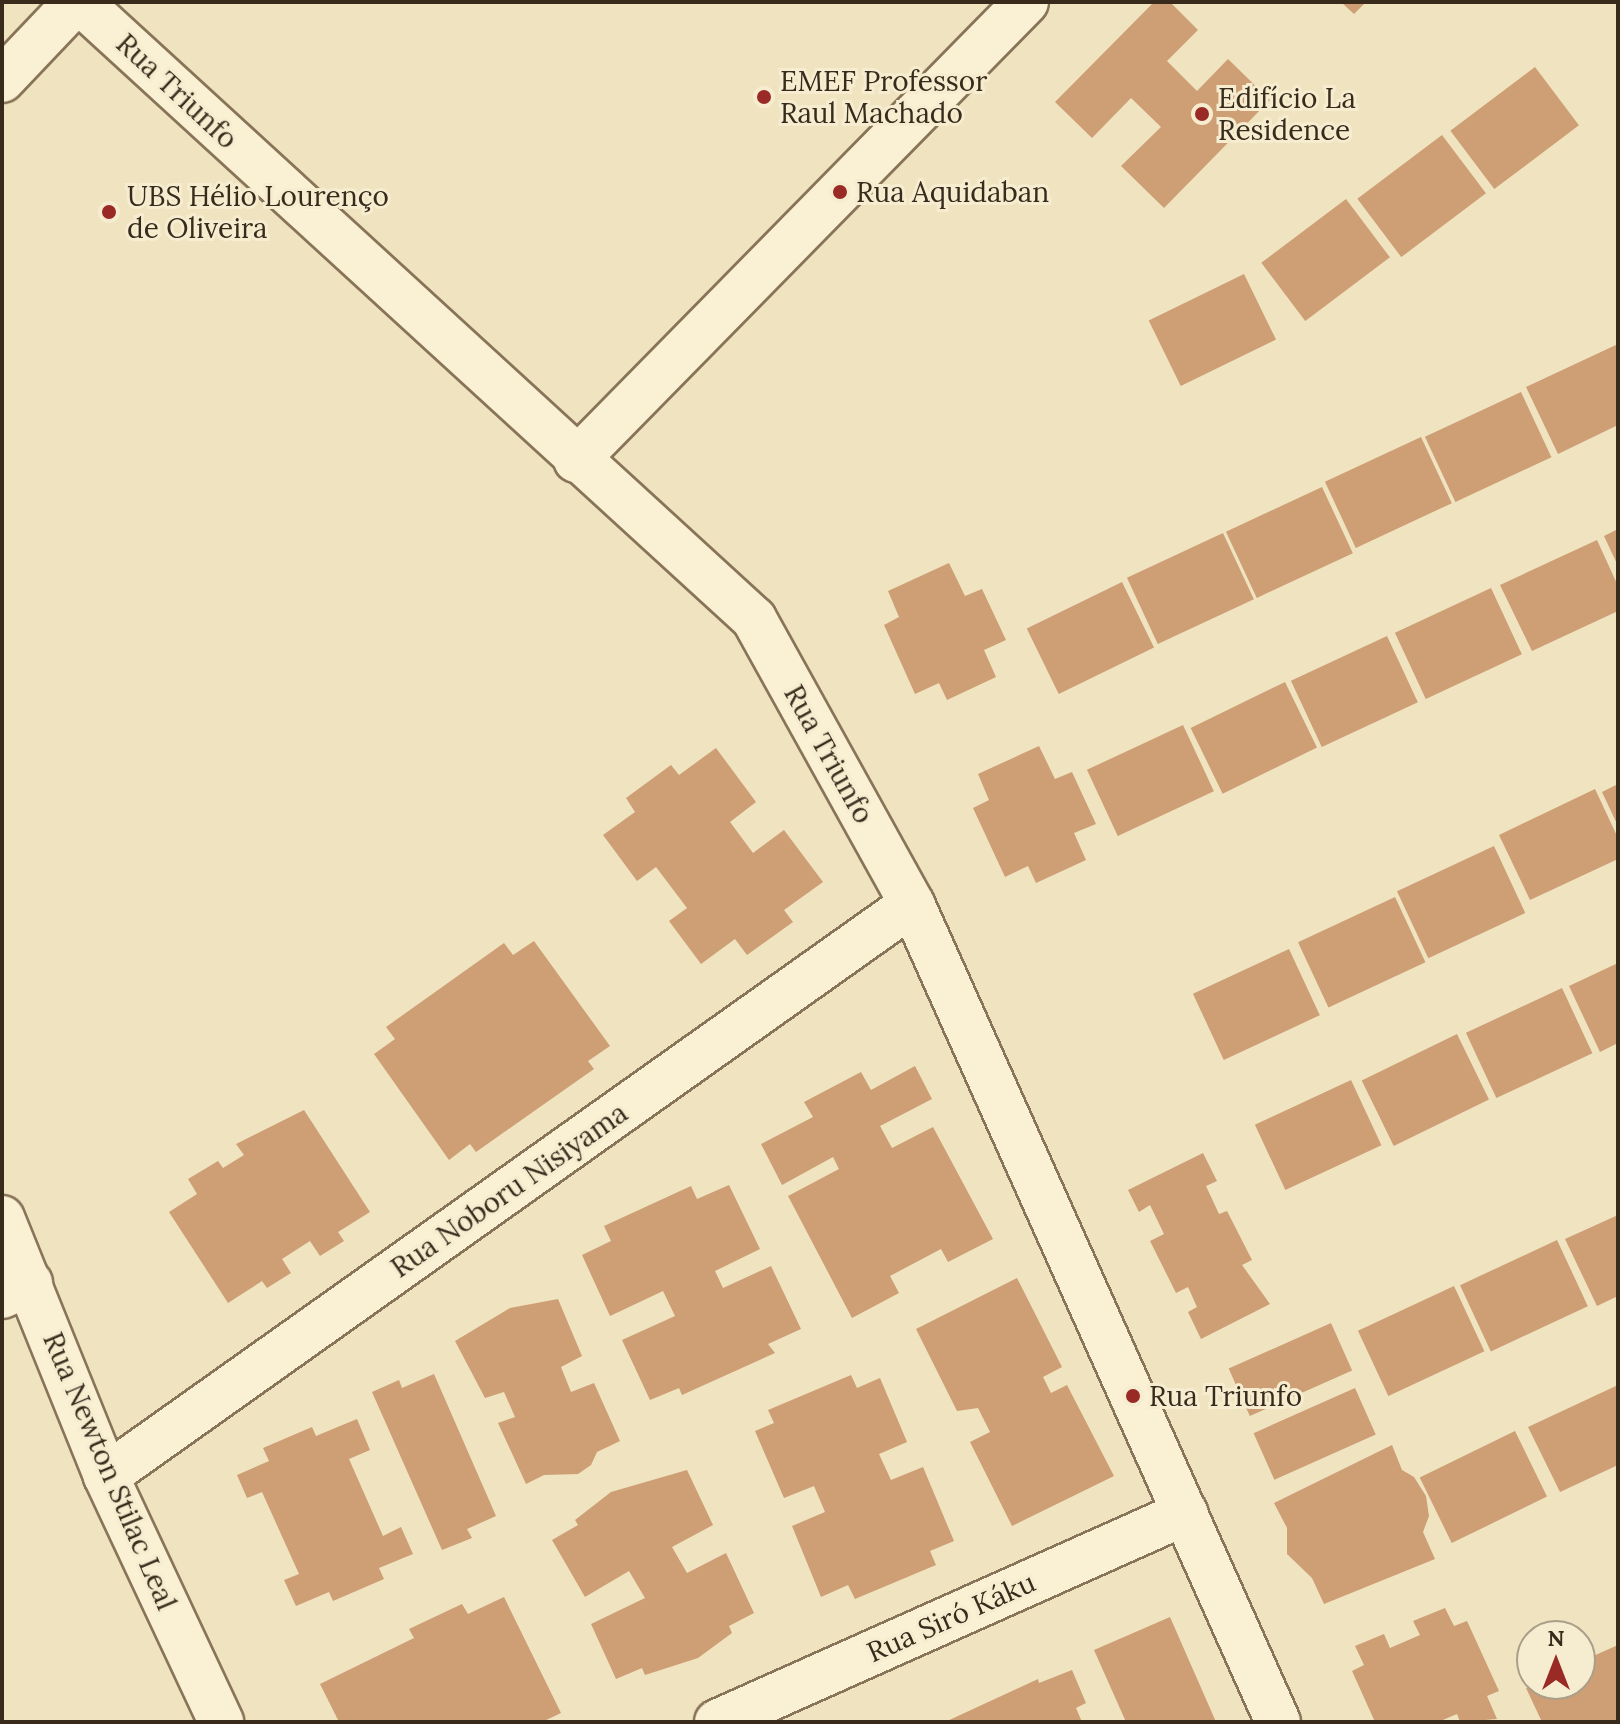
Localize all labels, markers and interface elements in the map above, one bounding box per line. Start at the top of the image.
street label: Rua Triunfo [110,27,244,155]
place label: EMEF Professor Raul Machado [780,64,987,130]
place label: Edifício La Residence [1218,81,1356,147]
marker: EMEF Professor Raul Machado [755,88,773,106]
marker: Edifício La Residence [1193,105,1211,123]
place label: Rua Aquidaban [856,175,1049,209]
place label: UBS Hélio Lourenço de Oliveira [127,179,389,245]
marker: Rua Aquidaban [831,183,849,201]
marker: UBS Hélio Lourenço de Oliveira [98,201,120,223]
street label: Rua Triunfo [777,679,881,829]
street label: Rua Noboru Nisiyama [384,1096,634,1284]
street label: Rua Newton Stilac Leal [36,1327,184,1615]
place label: Rua Triunfo [1149,1379,1302,1413]
marker: Rua Triunfo [1124,1387,1142,1405]
street label: Rua Siró Káku [862,1565,1040,1669]
north arrow [1516,1620,1596,1700]
text: N [1547,1624,1565,1652]

